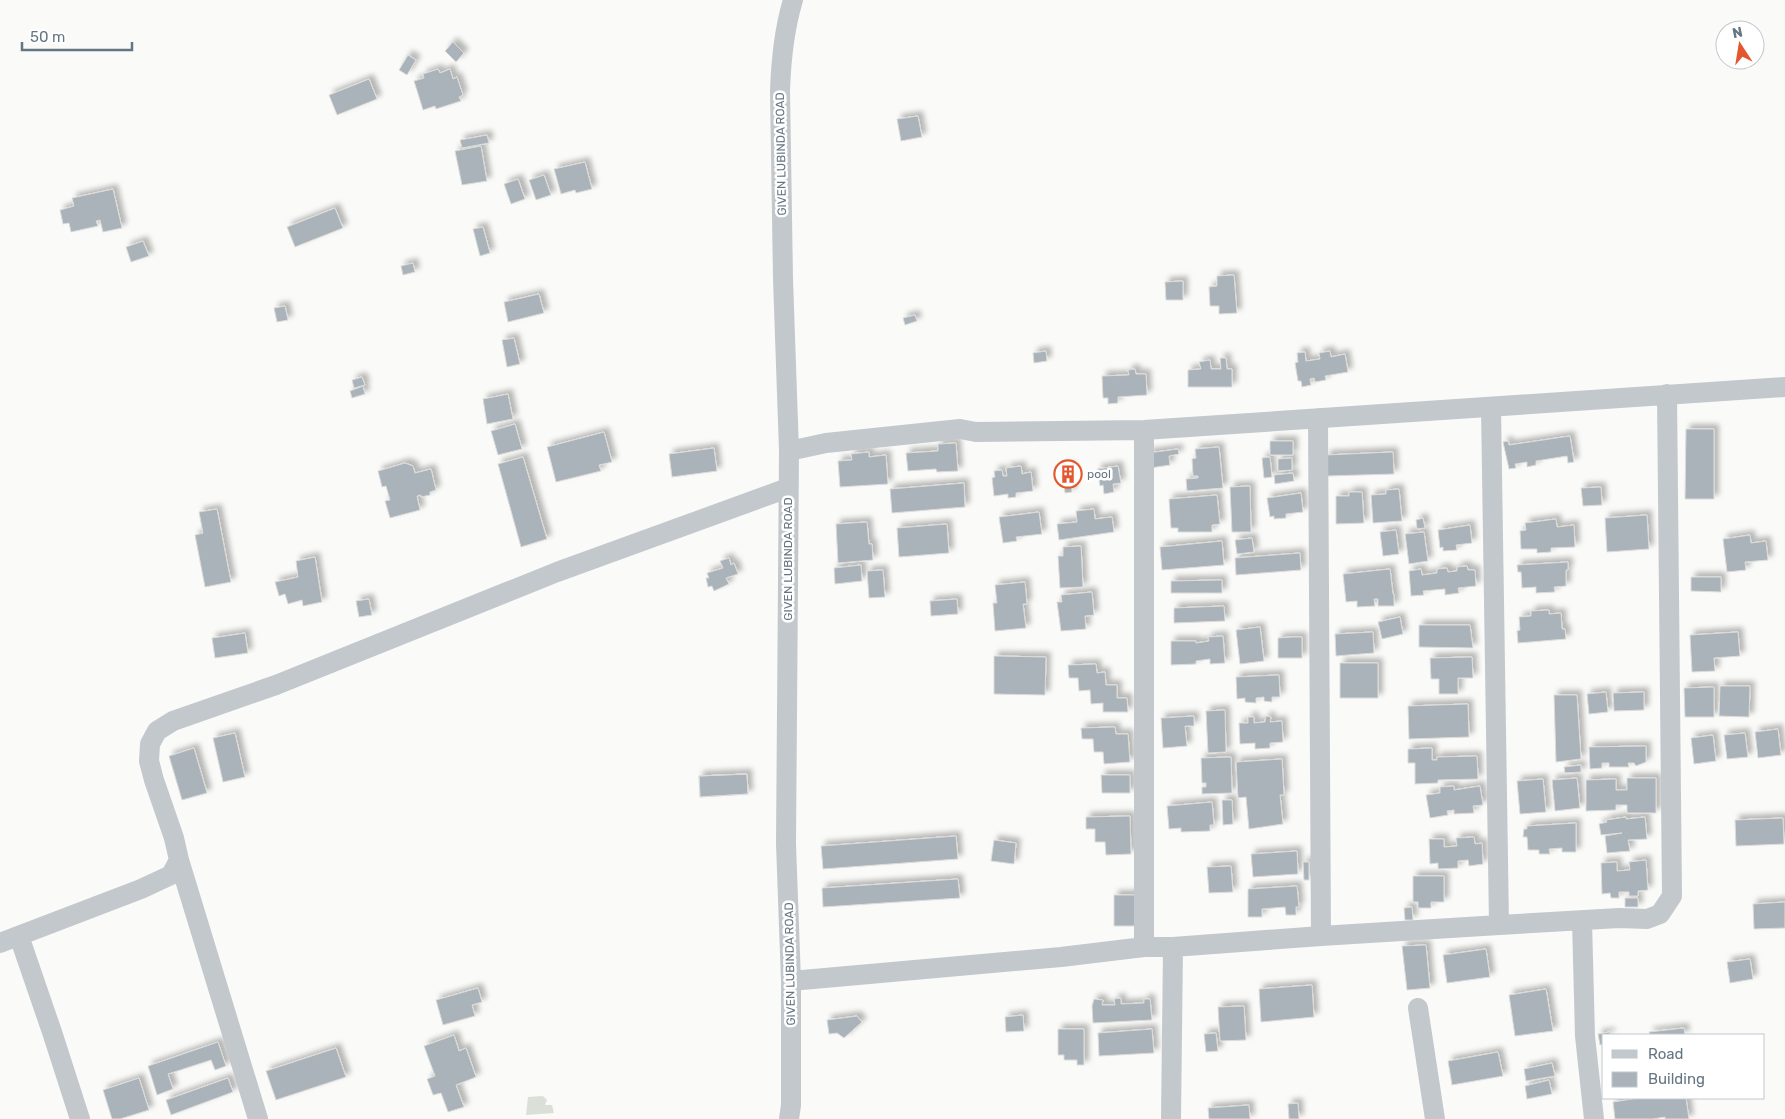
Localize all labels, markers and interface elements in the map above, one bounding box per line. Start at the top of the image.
scale bar [22,20,132,52]
north arrow [1715,20,1765,70]
text: N [1731,23,1744,42]
text: 50 m [30,28,65,46]
street label: GIVEN LUBINDA ROAD [773,92,789,216]
building icon: pool [1053,459,1083,489]
place label: pool [1087,467,1111,481]
street label: GIVEN LUBINDA ROAD [781,497,795,621]
street label: GIVEN LUBINDA ROAD [782,902,798,1026]
legend [1602,1034,1765,1099]
text: Road [1648,1045,1684,1063]
text: Building [1648,1070,1705,1088]

